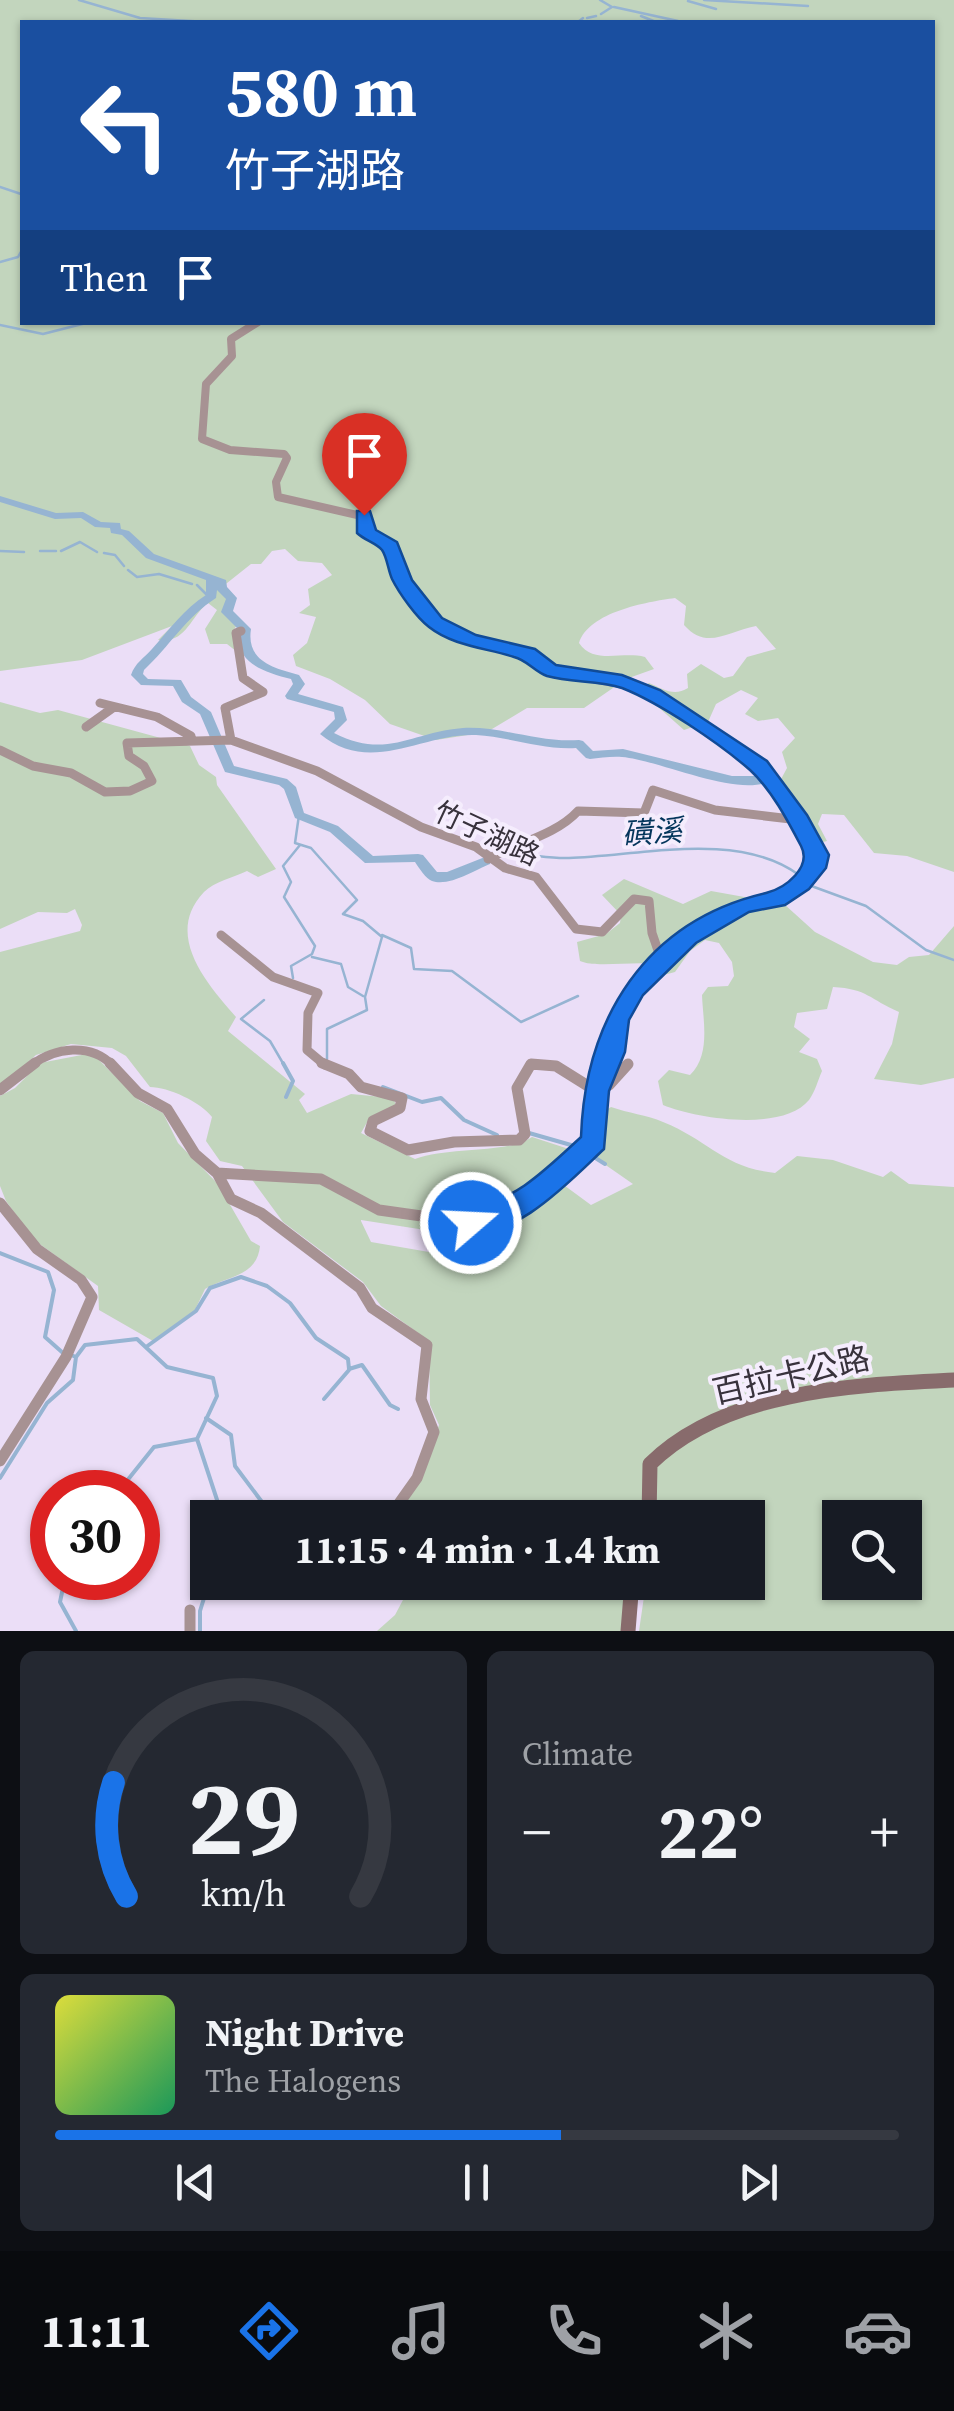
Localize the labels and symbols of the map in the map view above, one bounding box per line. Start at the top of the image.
pin [322,413,407,516]
street label: 竹子湖路 [428,792,546,874]
water label: 磺溪 [621,809,687,855]
position arrow [419,1171,523,1275]
street label: 百拉卡公路 [708,1336,874,1414]
speed limit sign: 30 [30,1470,160,1600]

